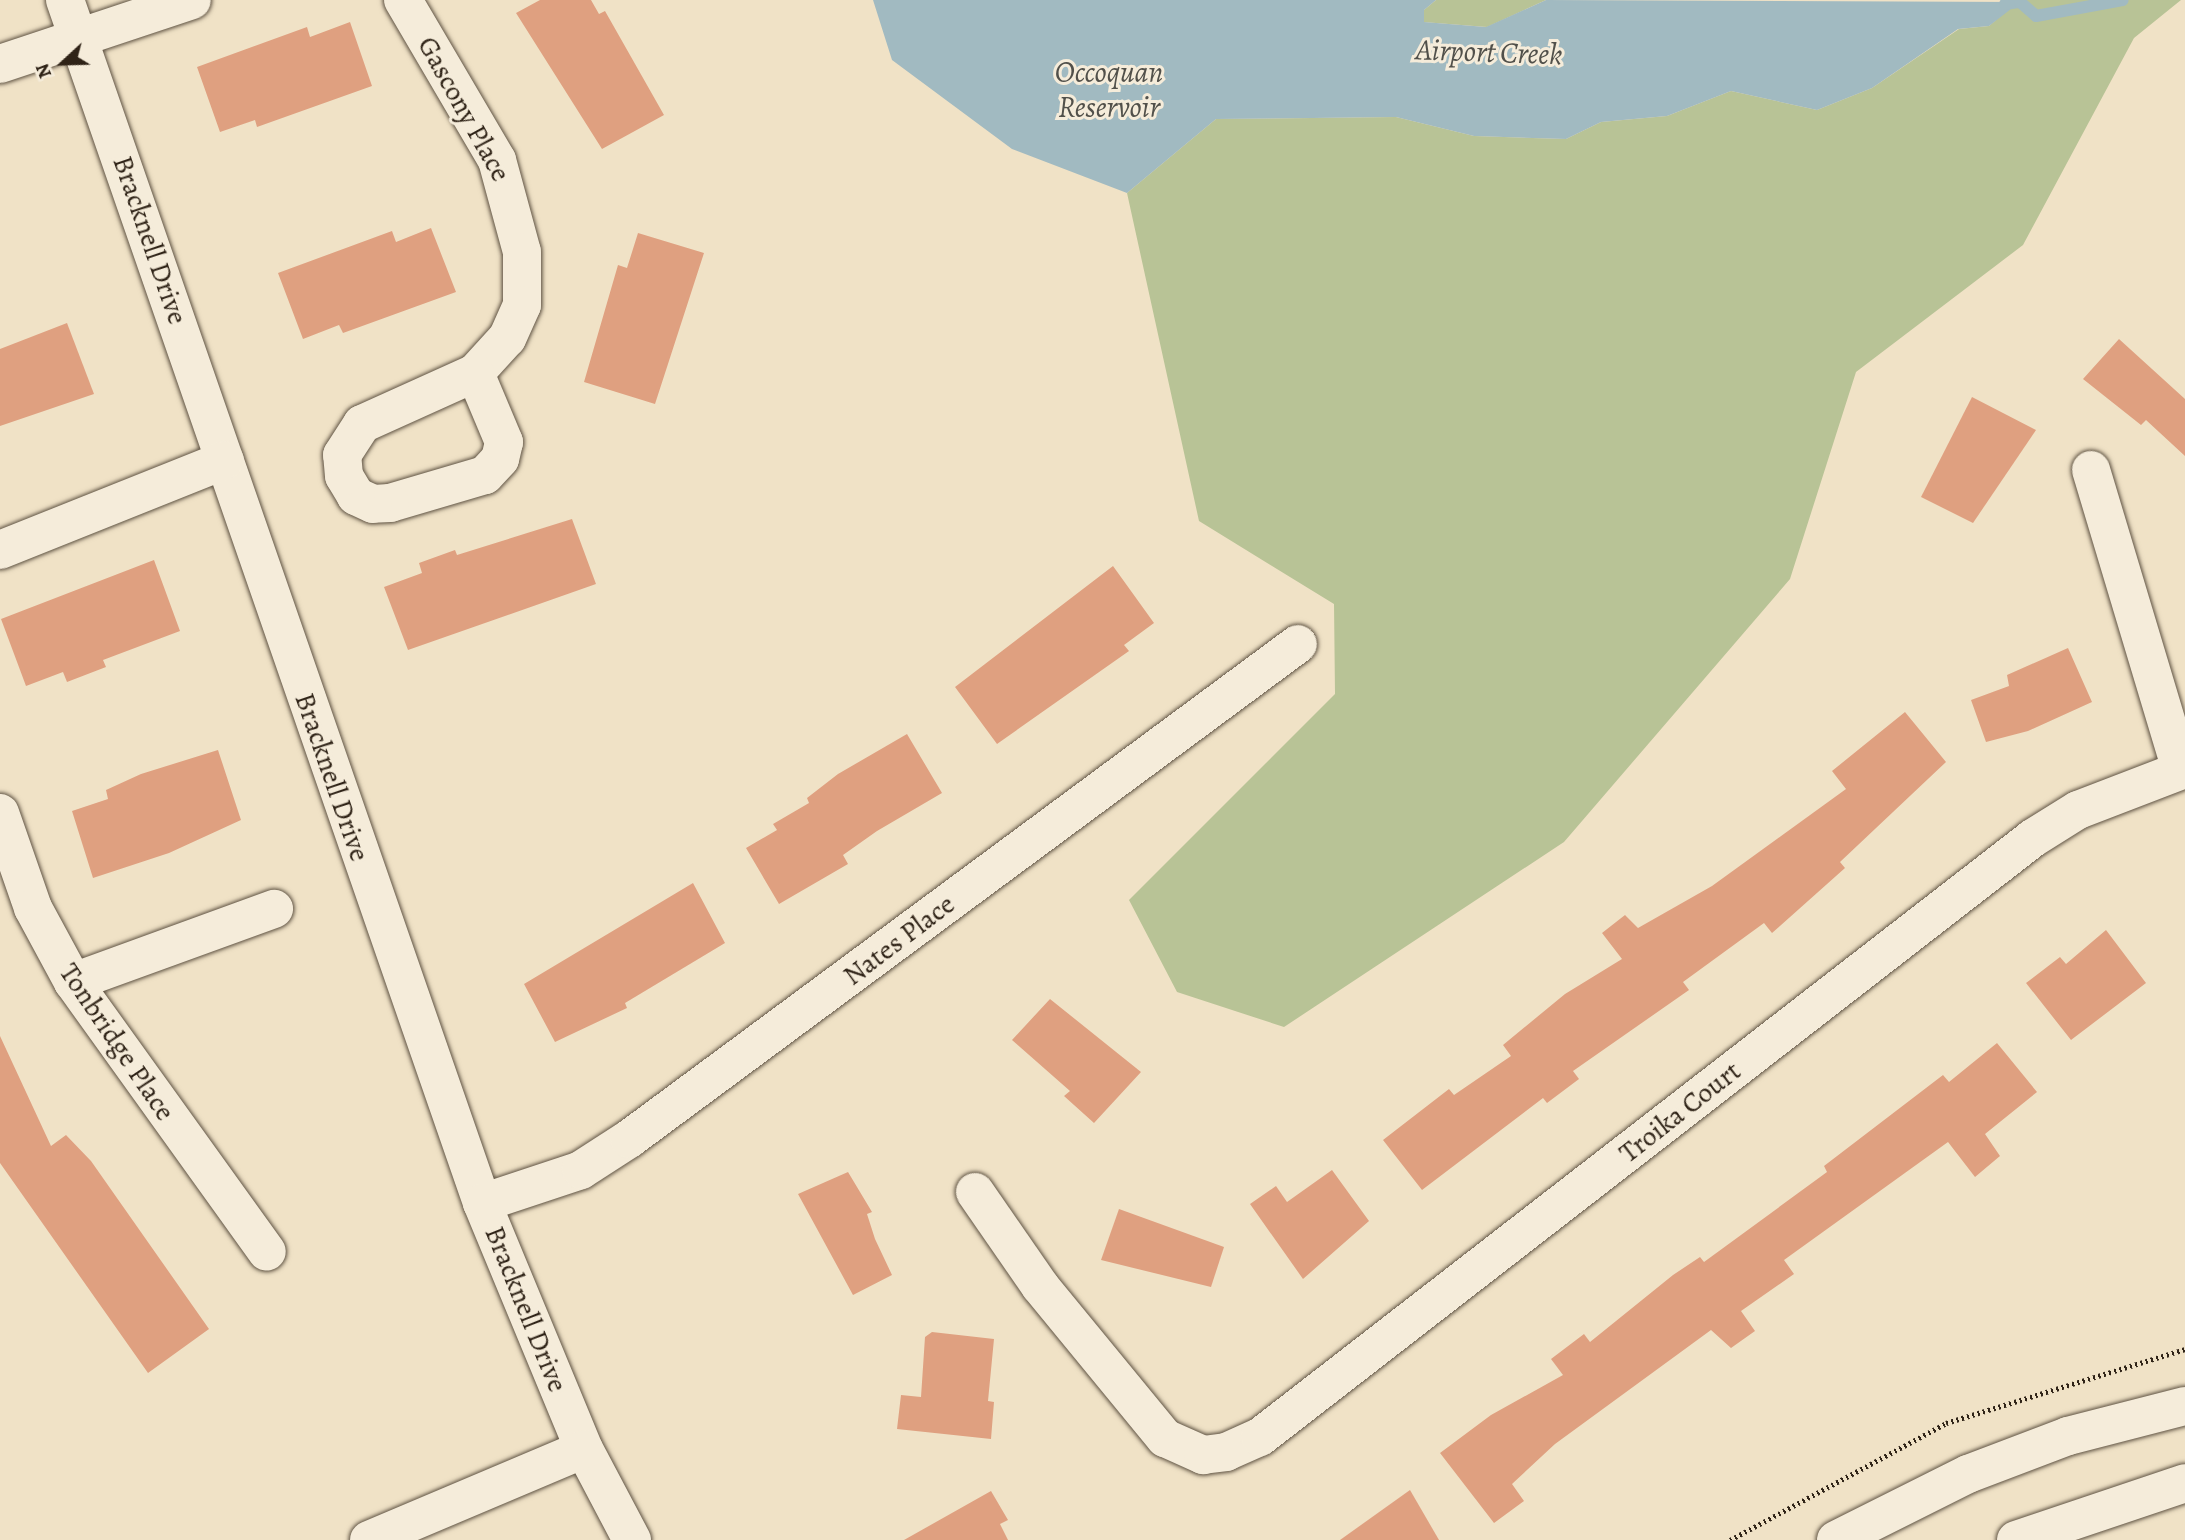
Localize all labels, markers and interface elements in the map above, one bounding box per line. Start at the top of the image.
north arrow [28,28,98,98]
street label: Gascony Place [410,31,518,187]
water label: Airport Creek [1415,31,1563,73]
water label: Occoquan Reservoir [1055,54,1163,124]
text: N [29,60,58,82]
street label: Bracknell Drive [106,151,194,329]
street label: Bracknell Drive [288,688,376,866]
street label: Nates Place [837,887,961,993]
street label: Tonbridge Place [52,957,182,1127]
street label: Troika Court [1613,1054,1747,1170]
street label: Bracknell Drive [478,1221,574,1397]

